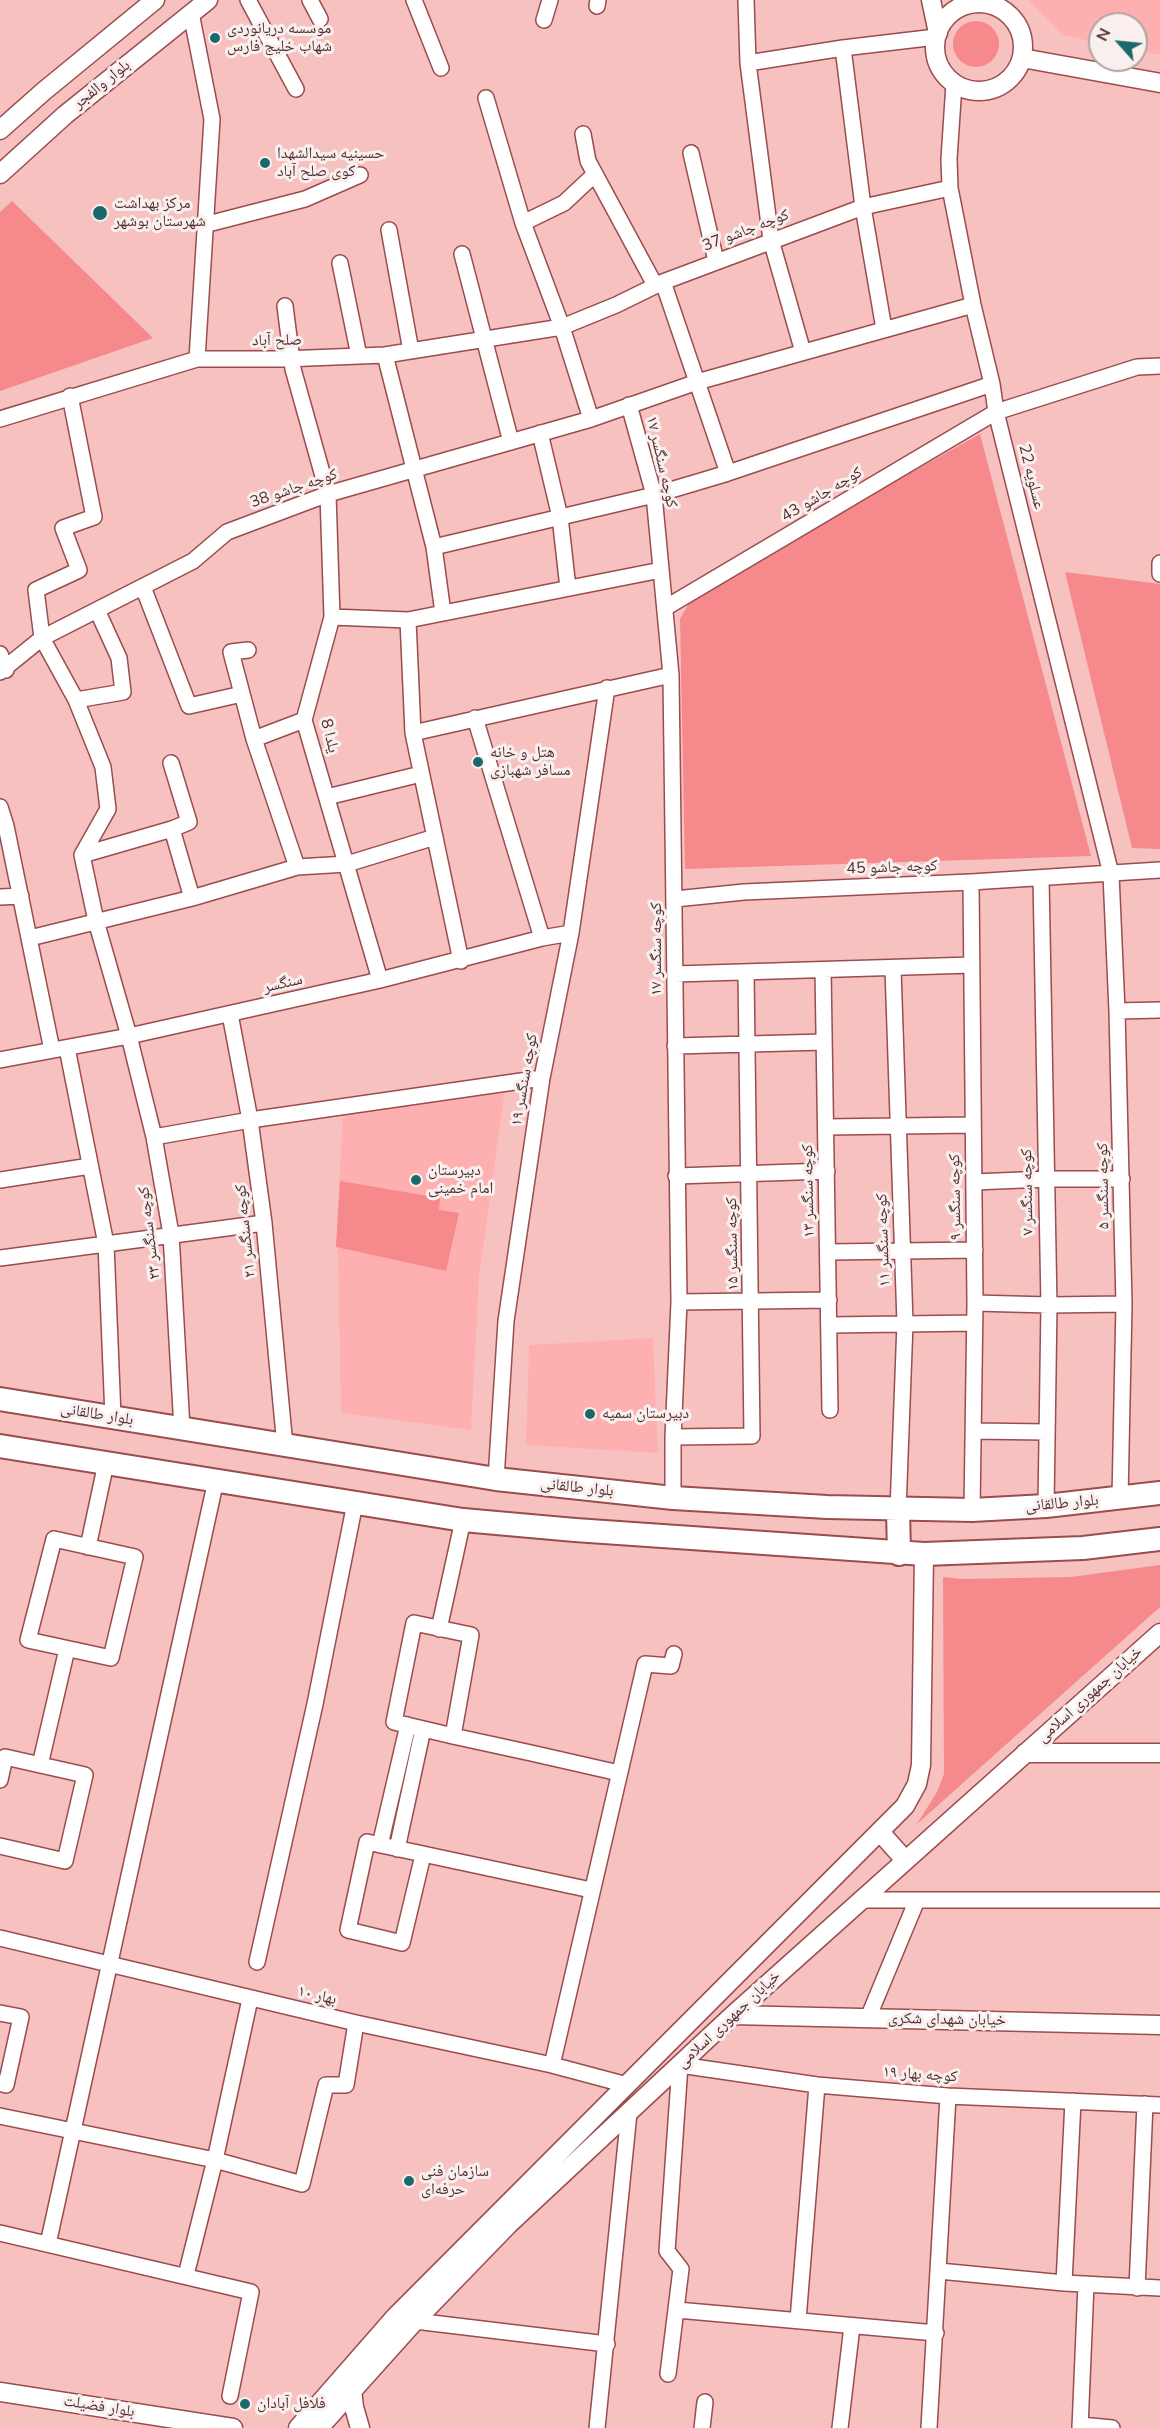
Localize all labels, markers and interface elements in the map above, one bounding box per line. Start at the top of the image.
north arrow [1088,12,1148,72]
place label: موسسه دریانوردی شهاب خلیج فارس [227,19,332,57]
text: N [1091,24,1116,45]
marker: موسسه دریانوردی شهاب خلیج فارس [208,31,222,45]
street label: بلوار والفجر [70,56,134,114]
place label: حسینیه سیدالشهدا کوی صلح آباد [277,144,384,182]
marker: حسینیه سیدالشهدا کوی صلح آباد [258,156,272,170]
place label: مرکز بهداشت شهرستان بوشهر [114,194,206,232]
marker: مرکز بهداشت شهرستان بوشهر [91,204,109,222]
street label: کوچه جاشو 37 [700,206,792,256]
street label: صلح آباد [252,331,302,351]
street label: کوچه سنگسر ۱۷ [641,414,681,510]
street label: عسلویه 22 [1014,443,1048,511]
street label: کوچه جاشو 43 [778,463,866,527]
street label: کوچه جاشو 38 [248,465,340,513]
street label: یلدا 8 [316,717,342,755]
place label: هتل و خانه مسافر شهبازی [490,743,571,781]
marker: هتل و خانه مسافر شهبازی [471,755,485,769]
street label: کوچه جاشو 45 [846,857,938,879]
street label: کوچه سنگسر ۱۷ [647,902,667,996]
street label: سنگسر [262,970,304,998]
street label: کوچه سنگسر ۱۹ [507,1032,543,1128]
street label: کوچه سنگسر ۵ [1094,1143,1114,1229]
street label: کوچه سنگسر ۱۳ [799,1144,819,1238]
street label: کوچه سنگسر ۷ [1018,1149,1038,1235]
street label: کوچه سنگسر ۹ [946,1154,966,1240]
place label: دبیرستان امام خمینی [428,1161,493,1199]
marker: دبیرستان امام خمینی [409,1173,423,1187]
street label: کوچه سنگسر ۲۱ [232,1183,260,1279]
street label: کوچه سنگسر ۲۳ [135,1185,165,1281]
street label: کوچه سنگسر ۱۱ [873,1193,895,1287]
street label: کوچه سنگسر ۱۵ [723,1197,743,1291]
street label: بلوار طالقانی [59,1400,135,1430]
place label: دبیرستان سمیه [602,1404,689,1424]
marker: دبیرستان سمیه [583,1407,597,1421]
street label: بلوار طالقانی [539,1475,615,1501]
street label: بلوار طالقانی [1025,1491,1099,1517]
street label: خیابان جمهوری اسلامی [1033,1643,1147,1747]
street label: خیابان جمهوری اسلامی [673,1967,785,2073]
street label: بهار ۱۰ [296,1982,338,2010]
street label: خیابان شهدای شکری [888,2009,1006,2031]
street label: کوچه بهار ۱۹ [882,2063,958,2087]
place label: سازمان فنی حرفه‌ای [421,2162,489,2200]
marker: سازمان فنی حرفه‌ای [402,2174,416,2188]
street label: بلوار فضیلت [62,2392,136,2422]
place label: فلافل آبادان [257,2394,326,2414]
marker: فلافل آبادان [238,2397,252,2411]

